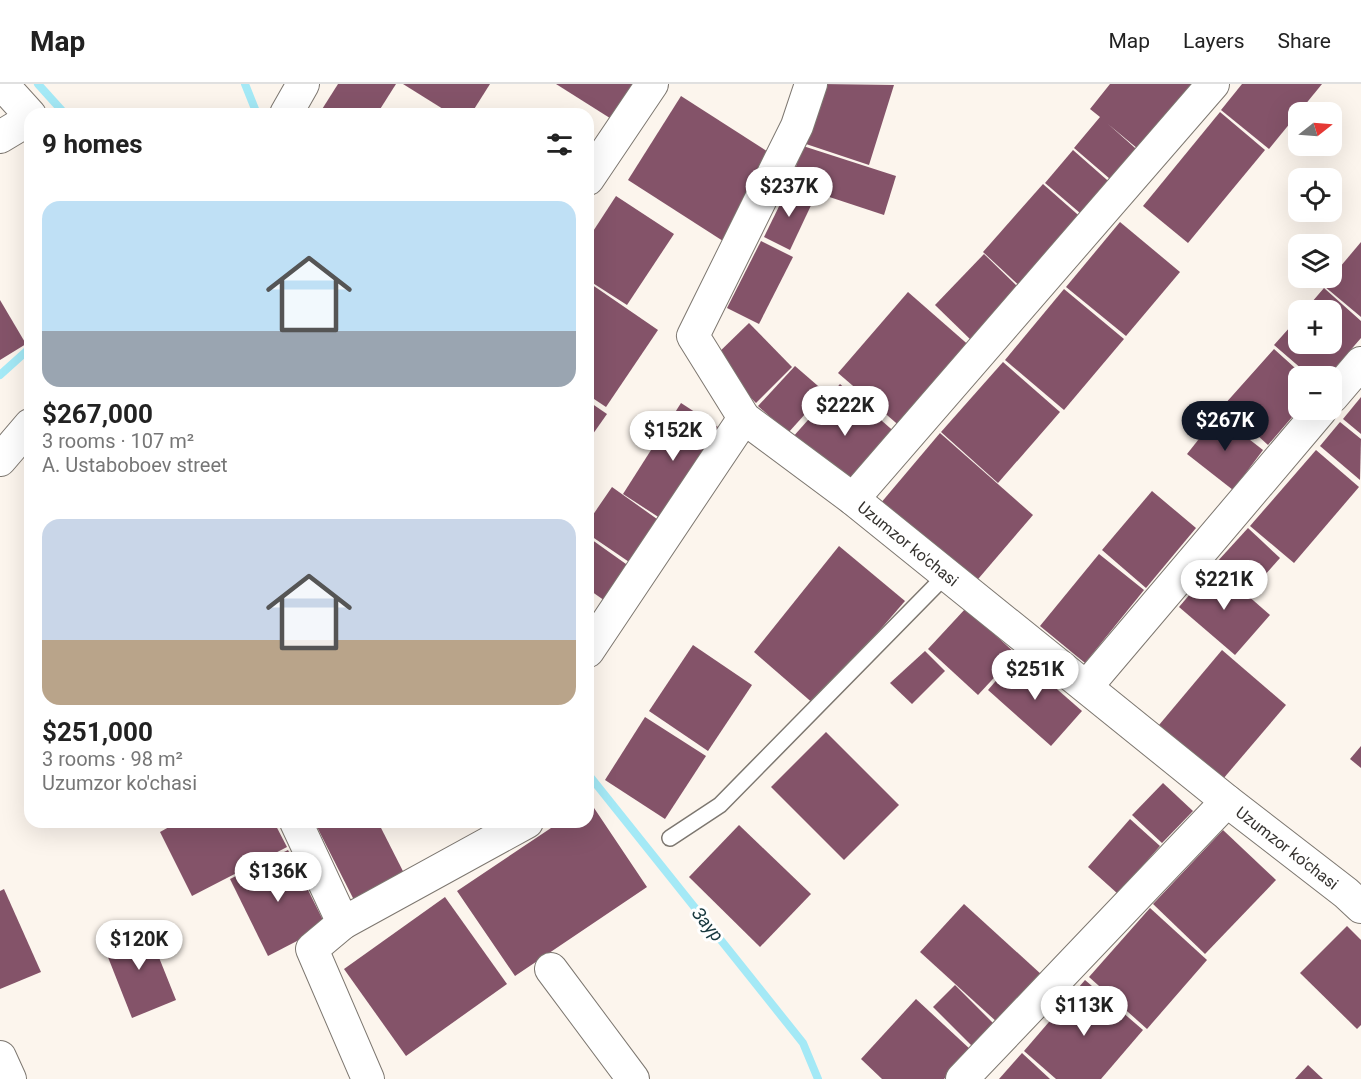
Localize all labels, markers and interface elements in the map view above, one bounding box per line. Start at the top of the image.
text: Map [30,25,85,58]
text: Map [1108,29,1150,53]
text: Layers [1183,29,1244,53]
text: Share [1277,29,1331,53]
north arrow [1288,102,1342,156]
map controls [1288,102,1342,420]
icon: filters [543,128,576,161]
text: 9 homes [42,129,143,159]
pin: $237K [747,167,831,218]
button: locate [1288,168,1342,222]
text: $237K [760,174,818,198]
button: layers [1288,234,1342,288]
icon: home [255,240,363,348]
button: + [1288,300,1342,354]
button: − [1288,366,1342,420]
pin: $222K [803,386,887,437]
text: $222K [816,393,874,417]
text: $267,000 [42,399,153,429]
pin: $267K [1183,401,1267,452]
text: $267K [1196,408,1254,432]
pin: $152K [631,411,715,462]
text: $152K [644,418,702,442]
text: 3 rooms · 107 m² [42,429,194,453]
text: A. Ustaboboev street [42,453,228,477]
street label: Uzumzor ko'chasi [854,497,962,590]
icon: home [255,558,363,666]
pin: $221K [1182,560,1266,611]
text: $221K [1195,567,1253,591]
pin: $251K [993,650,1077,701]
text: $251K [1006,657,1064,681]
text: $251,000 [42,717,153,747]
text: 3 rooms · 98 m² [42,747,183,771]
text: Uzumzor ko'chasi [42,771,197,795]
street label: Uzumzor ko'chasi [1232,802,1342,893]
pin: $136K [236,852,320,903]
text: $136K [249,859,307,883]
water label: Заур [688,903,728,945]
pin: $120K [97,920,181,971]
text: $120K [110,927,168,951]
pin: $113K [1042,986,1126,1037]
text: $113K [1055,993,1113,1017]

